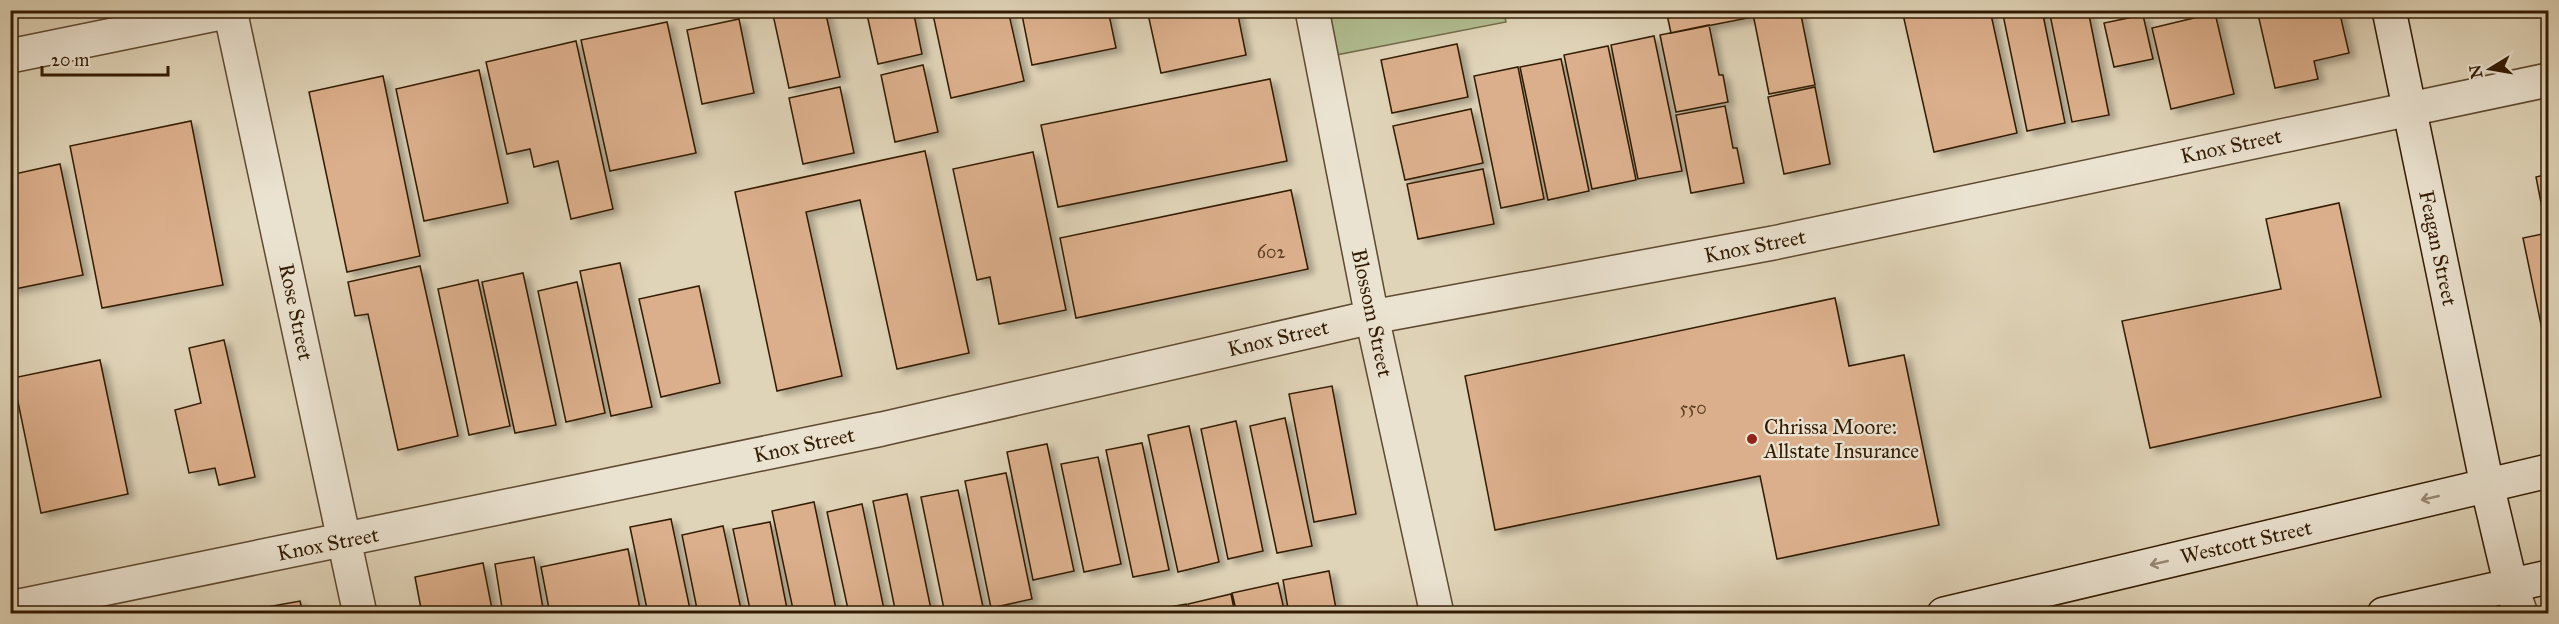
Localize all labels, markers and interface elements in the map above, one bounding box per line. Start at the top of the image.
scale bar [42,39,168,77]
north arrow [2460,39,2520,99]
text: 20 m [51,49,89,71]
text: N [2465,63,2486,80]
street label: Knox Street [2178,122,2285,169]
street label: Feagan Street [2413,188,2463,309]
street label: Knox Street [1702,223,1809,269]
house number: 602 [1257,241,1285,263]
street label: Blossom Street [1346,246,1398,380]
street label: Rose Street [273,261,319,363]
street label: Knox Street [1225,314,1332,362]
house number: 550 [1679,397,1707,419]
place label: Chrissa Moore: Allstate Insurance [1763,414,1919,464]
street label: Knox Street [751,421,858,468]
marker: Chrissa Moore: Allstate Insurance [1745,432,1759,446]
one-way arrow [2421,493,2440,505]
street label: Westcott Street [2178,514,2315,570]
street label: Knox Street [275,521,382,567]
one-way arrow [2150,557,2169,569]

